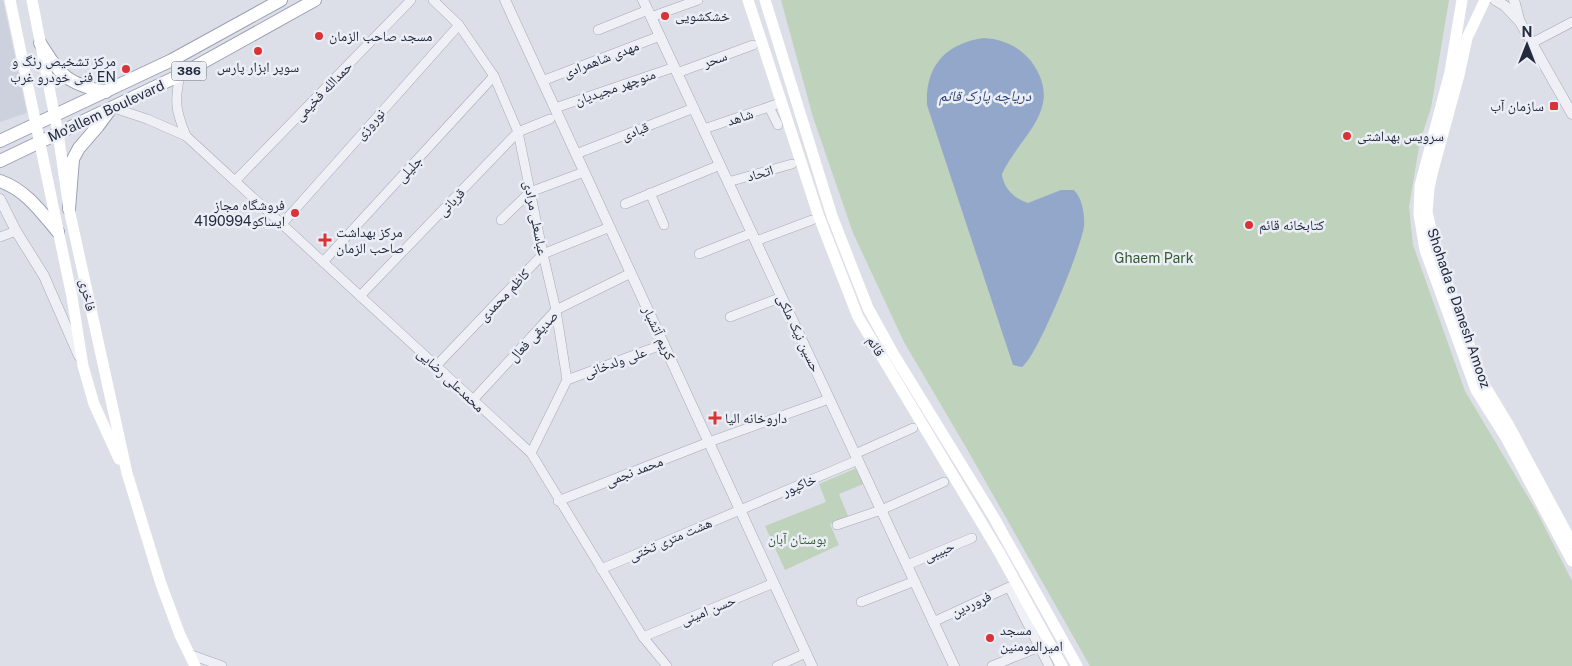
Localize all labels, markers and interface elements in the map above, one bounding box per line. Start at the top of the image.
place label: خشکشویی [675,8,730,25]
marker: خشکشویی [659,10,671,22]
north arrow [1502,20,1552,70]
text: N [1522,24,1532,40]
place label: مسجد صاحب الزمان [329,28,432,45]
marker: مسجد صاحب الزمان [313,30,325,42]
street label: مهدی شاهمرادی [561,37,641,82]
marker: سوپر ابزار پارس [252,45,264,57]
street label: سحر [700,47,729,72]
place label: مرکز تشخیص رنگ و فنی خودرو غرب EN [10,53,116,86]
street label: حمدالله فخیمی [291,58,356,125]
place label: سوپر ابزار پارس [217,59,299,76]
road number: 386 [172,61,206,80]
marker: مرکز تشخیص رنگ و فنی خودرو غرب EN [120,63,132,75]
street label: منوچهر مجیدیان [573,66,658,109]
street label: Mo'allem Boulevard [45,77,167,145]
water label: دریاچه پارک قائم [939,87,1032,106]
place label: سازمان آب [1490,98,1544,115]
marker: سازمان آب [1548,100,1560,112]
street label: نوروزی [352,105,389,144]
street label: شاهد [725,105,755,129]
street label: قبادی [619,118,651,144]
place label: سرویس بهداشتی [1357,128,1444,145]
marker: سرویس بهداشتی [1341,130,1353,142]
street label: جلیلی [393,152,426,186]
street label: اتحاد [745,162,775,184]
street label: عباسعلی مرادی [520,179,551,257]
street label: قربانی [434,185,469,220]
place label: فروشگاه مجاز ایساکو4190994 [194,197,285,230]
marker: فروشگاه مجاز ایساکو4190994 [289,207,301,219]
place label: کتابخانه قائم [1259,217,1325,235]
marker: کتابخانه قائم [1243,219,1255,231]
place label: مرکز بهداشت صاحب الزمان [336,224,404,257]
street label: Shohada e Danesh Amooz [1424,226,1494,390]
marker: مرکز بهداشت صاحب الزمان [318,233,332,247]
park label: Ghaem Park [1114,250,1194,266]
street label: کاظم محمدی [475,266,534,326]
street label: فاخری [76,277,99,313]
street label: حسین نیک ملکی [773,292,824,375]
street label: کریم آتشبار [637,303,678,363]
street label: صدیقی فعال [505,307,562,365]
street label: قائم [862,333,888,360]
street label: علی ولدخانی [581,343,649,382]
street label: محمدعلی رضایی [413,345,488,416]
place label: داروخانه الیا [725,410,787,427]
marker: داروخانه الیا [709,412,721,424]
street label: محمد نجمی [603,453,665,490]
street label: خاکپور [779,471,819,501]
street label: هشت متری تختی [626,514,715,565]
park label: بوستان آبان [768,531,827,548]
street label: حبیبی [921,537,957,565]
street label: فروردین [948,588,994,621]
street label: حسن امینی [678,592,738,629]
place label: مسجد امیرالمومنین [1000,622,1063,655]
marker: مسجد امیرالمومنین [984,632,996,644]

